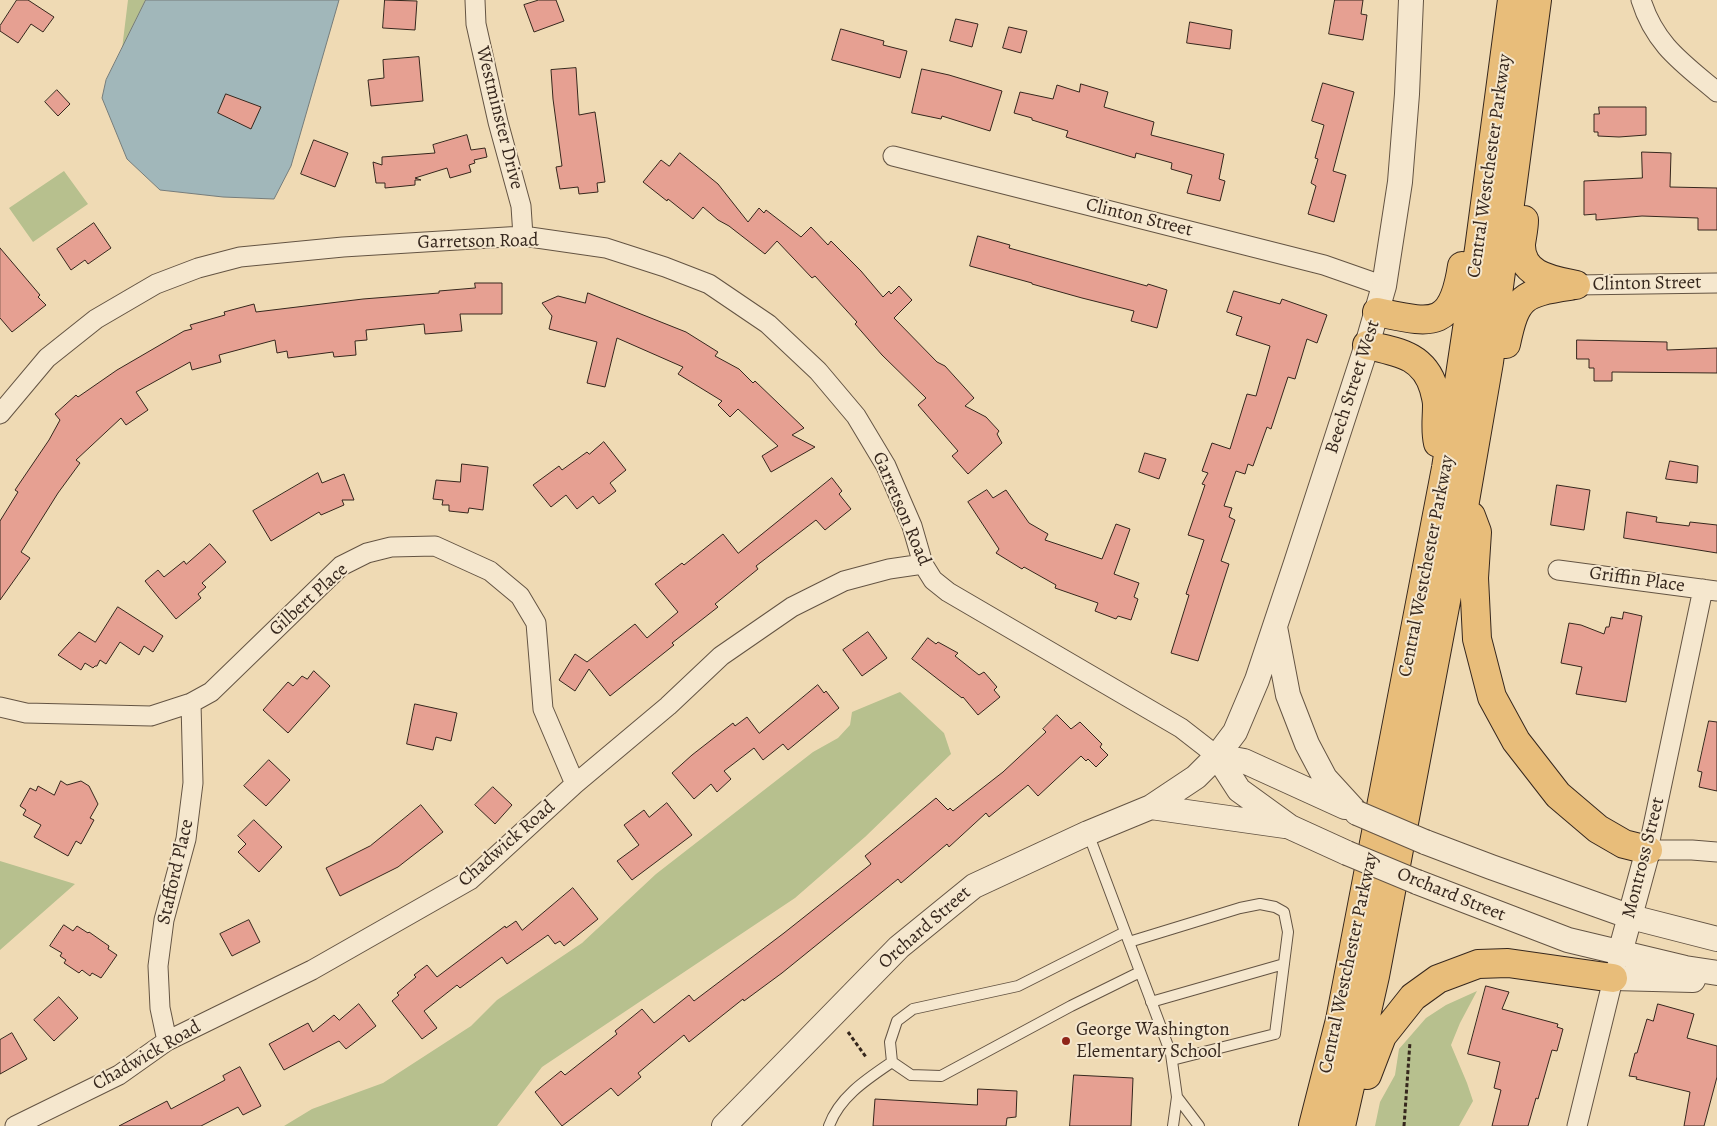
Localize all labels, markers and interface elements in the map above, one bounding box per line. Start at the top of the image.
street label: Westminster Drive [470,44,528,192]
street label: Central Westchester Parkway [1463,53,1517,279]
street label: Clinton Street [1083,194,1195,242]
street label: Garretson Road [417,230,539,254]
street label: Clinton Street [1592,272,1702,296]
street label: Beech Street West [1321,317,1385,457]
street label: Garretson Road [867,449,935,569]
street label: Central Westchester Parkway [1394,453,1460,679]
street label: Gilbert Place [265,559,353,641]
street label: Griffin Place [1588,562,1686,598]
street label: Montross Street [1618,795,1670,921]
street label: Chadwick Road [454,796,560,892]
street label: Stafford Place [153,817,199,927]
street label: Central Westchester Parkway [1314,850,1384,1076]
street label: Orchard Street [1393,863,1509,927]
street label: Orchard Street [874,882,976,974]
street label: Chadwick Road [89,1016,205,1096]
place label: George Washington Elementary School [1076,1019,1230,1063]
marker: George Washington Elementary School [1060,1035,1072,1047]

